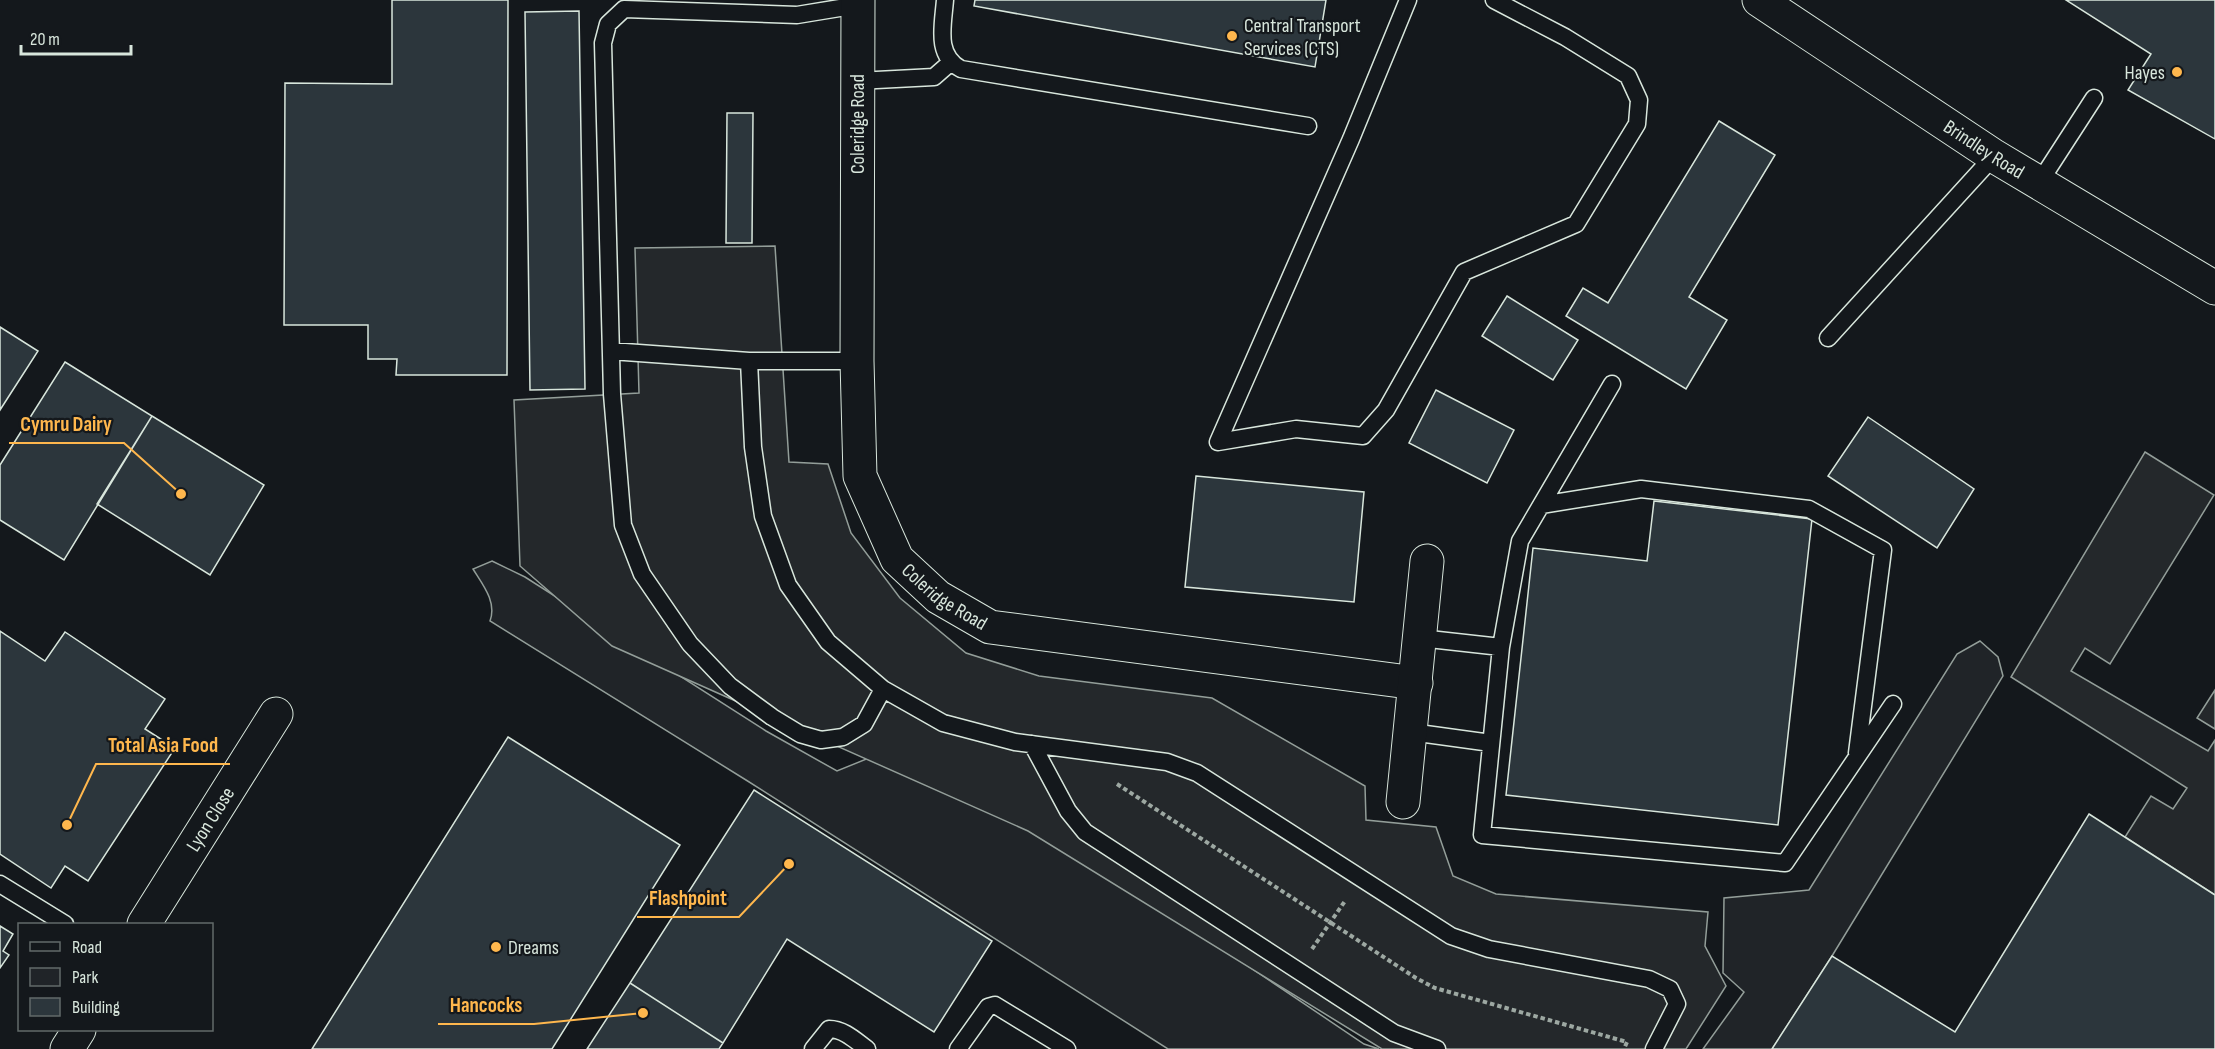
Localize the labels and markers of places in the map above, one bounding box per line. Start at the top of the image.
place label: Central Transport Services (CTS) [1244,14,1361,61]
marker: Central Transport Services (CTS) [1225,29,1239,43]
place label: Hayes [2125,61,2165,85]
marker: Hayes [2170,65,2184,79]
callout: Cymru Dairy [9,404,124,443]
callout: Total Asia Food [96,725,230,764]
callout: Flashpoint [637,878,739,917]
place label: Dreams [508,936,559,960]
marker: Dreams [489,940,503,954]
callout: Hancocks [438,985,534,1024]

